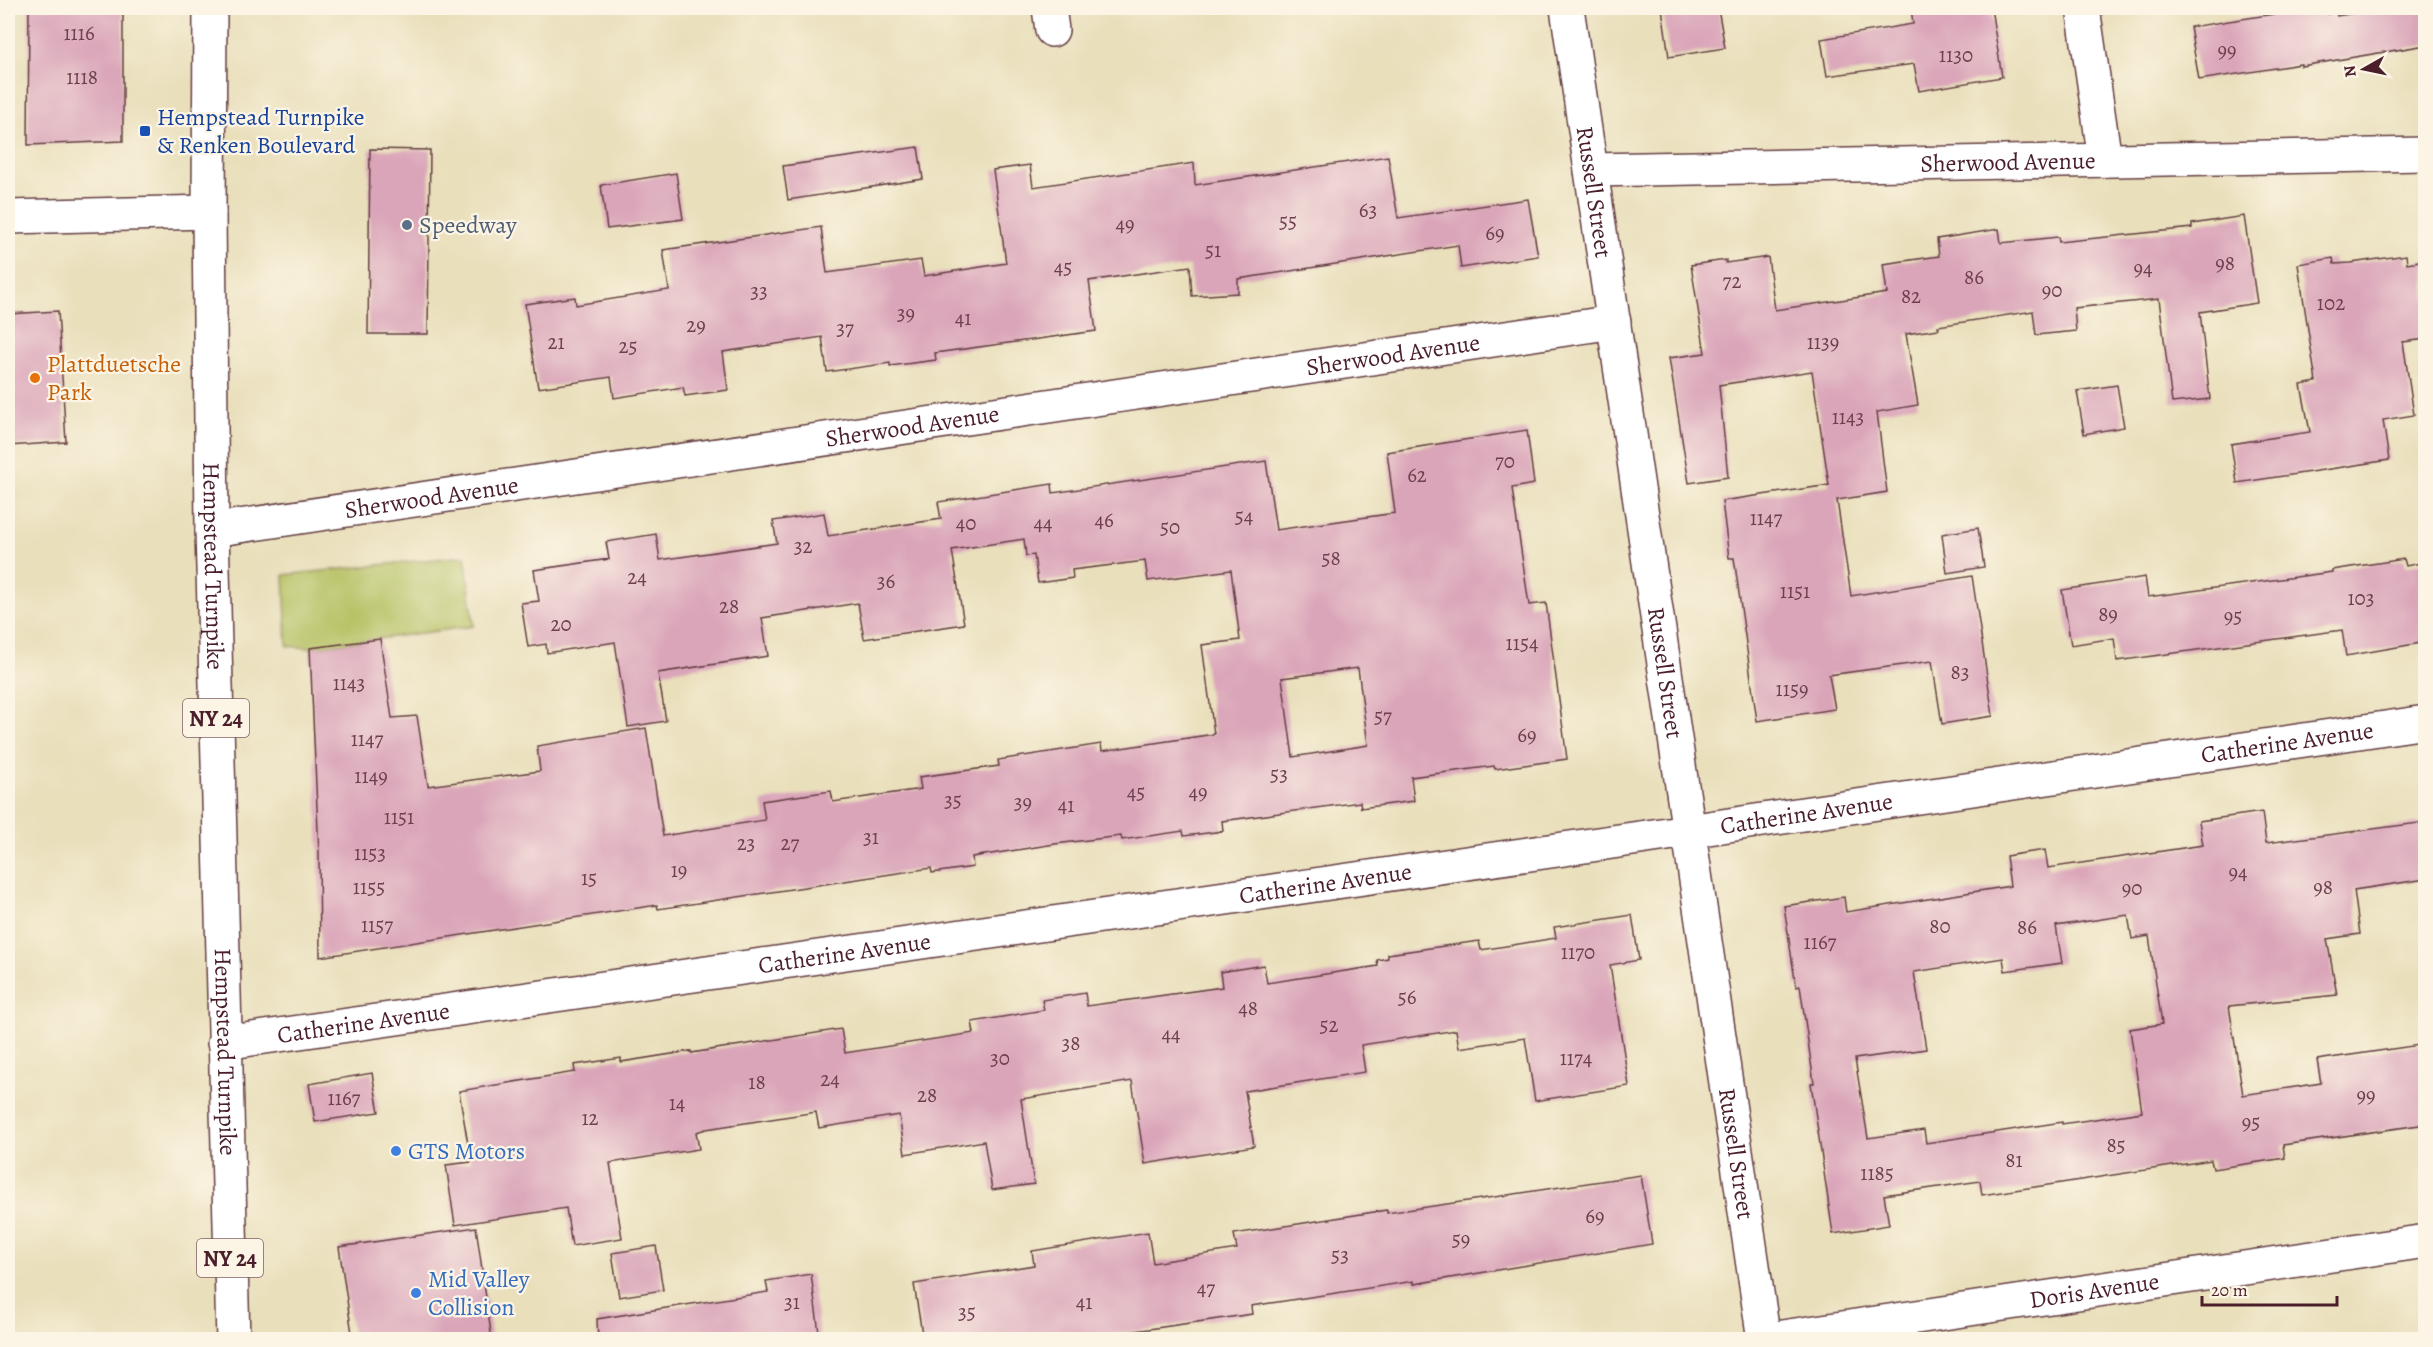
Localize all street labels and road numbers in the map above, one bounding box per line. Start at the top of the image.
street label: Russell Street [1569,124,1620,260]
street label: Sherwood Avenue [1920,144,2096,180]
street label: Sherwood Avenue [1304,326,1482,383]
street label: Sherwood Avenue [823,397,1001,455]
street label: Hempstead Turnpike [195,462,232,670]
street label: Sherwood Avenue [343,469,521,526]
street label: Russell Street [1640,605,1691,741]
road number: NY 24 [183,699,249,737]
street label: Catherine Avenue [2199,714,2376,771]
street label: Catherine Avenue [1718,785,1895,842]
street label: Catherine Avenue [1237,855,1414,912]
street label: Catherine Avenue [756,925,933,981]
street label: Hempstead Turnpike [207,948,244,1156]
street label: Catherine Avenue [275,994,452,1051]
street label: Russell Street [1711,1086,1762,1222]
road number: NY 24 [197,1239,263,1277]
street label: Doris Avenue [2027,1265,2161,1316]

